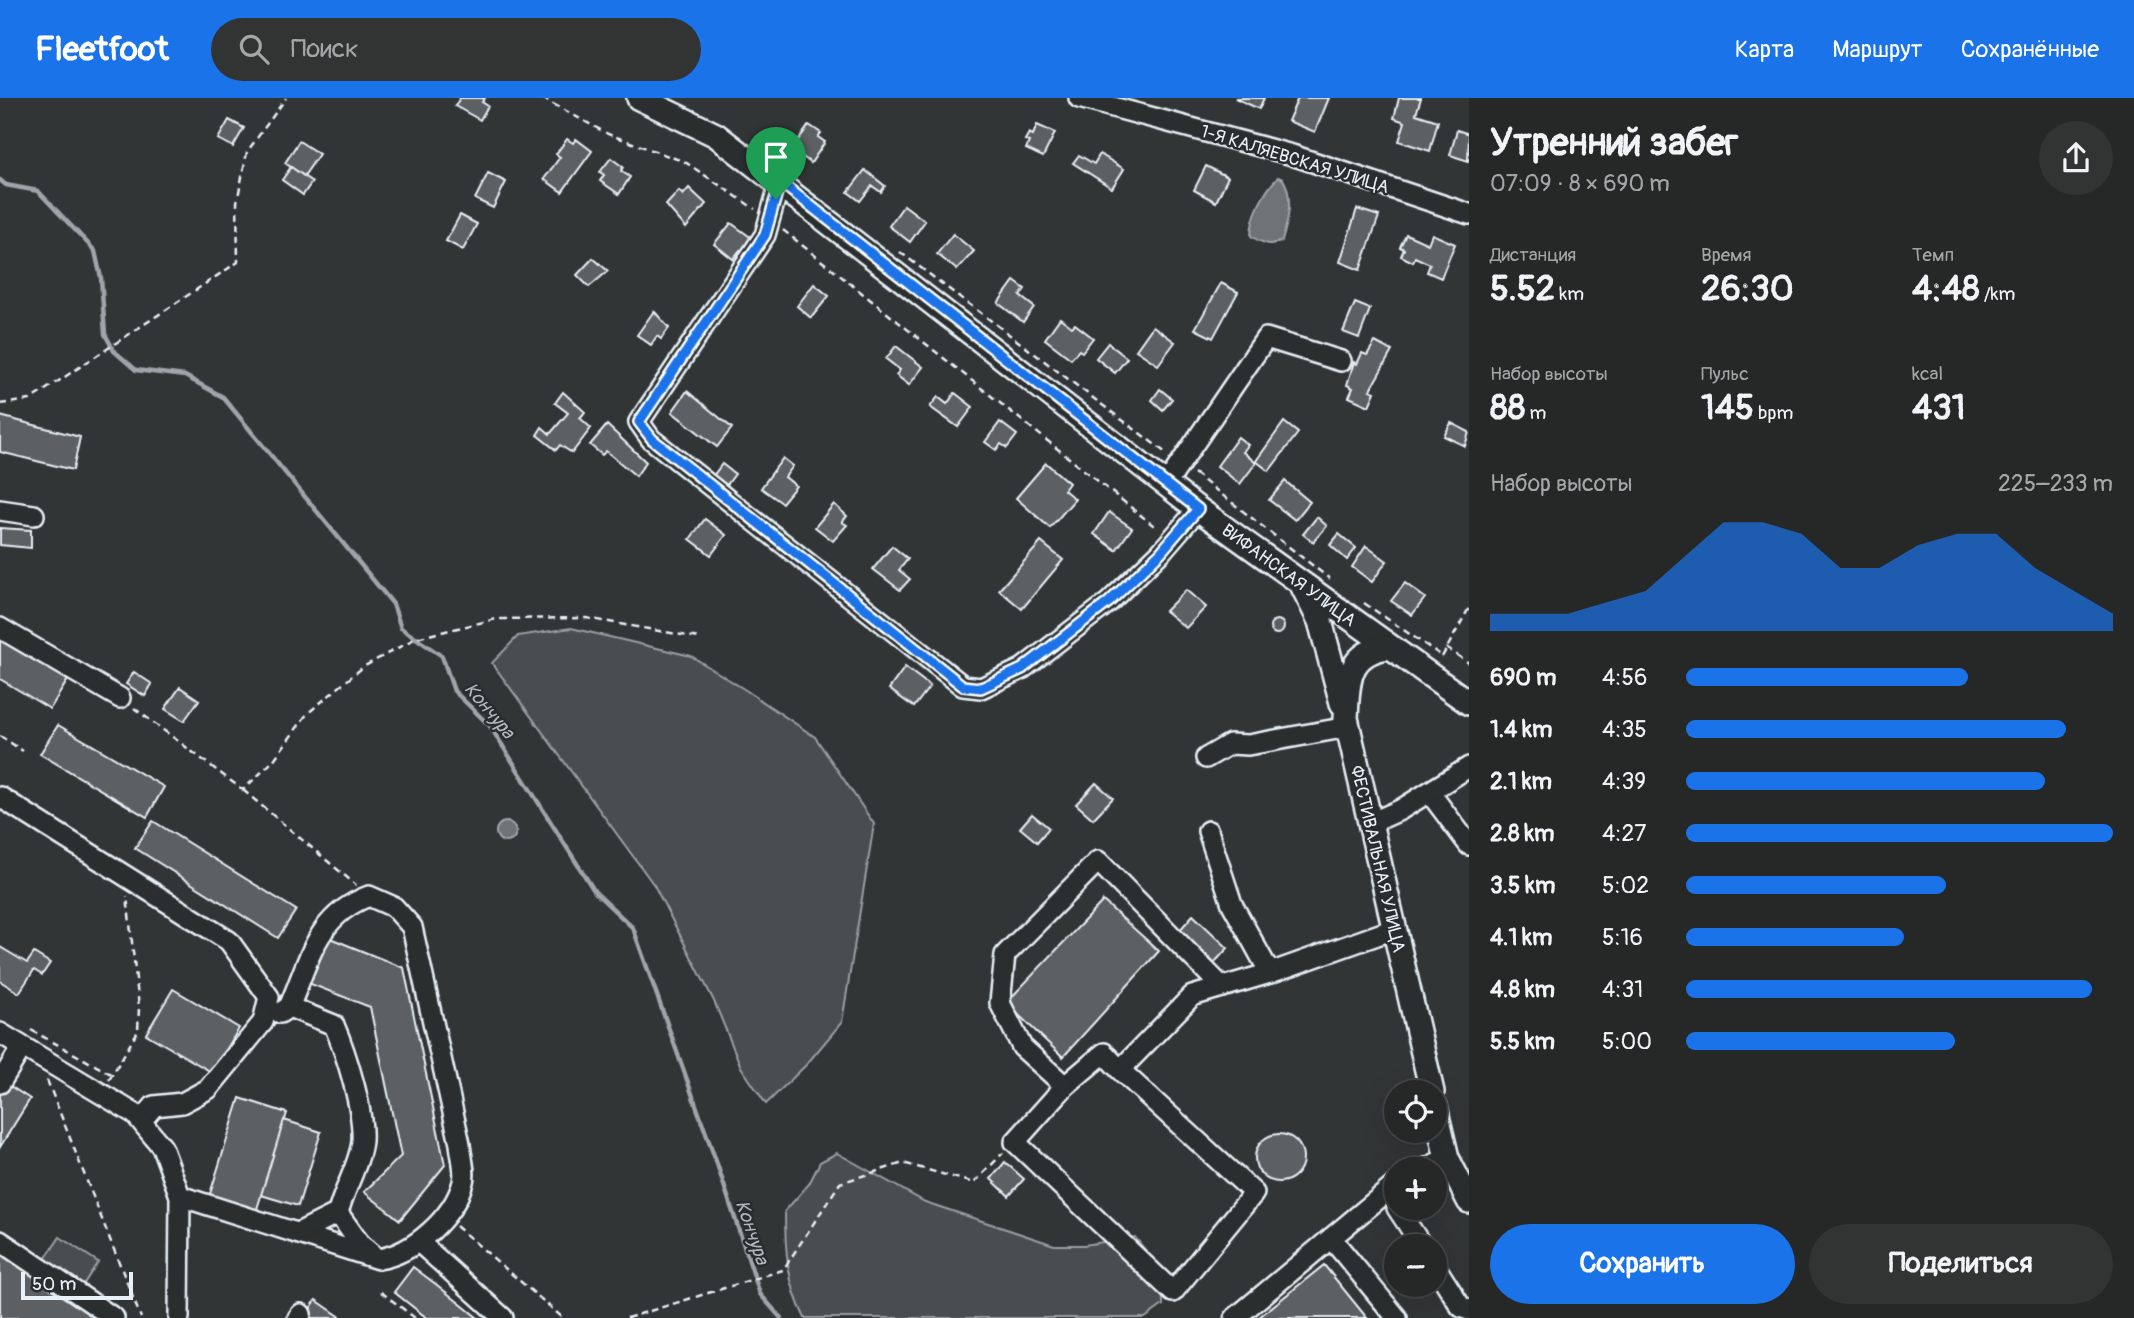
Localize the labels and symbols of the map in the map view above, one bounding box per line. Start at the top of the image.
street label: 1-Я КАЛЯЕВСКАЯ УЛИЦА [1198,120,1392,199]
pin [746,127,806,199]
street label: ВИФАНСКАЯ УЛИЦА [1217,519,1361,632]
water label: Кончура [459,678,520,745]
street label: ФЕСТИВАЛЬНАЯ УЛИЦА [1345,763,1410,955]
water label: Кончура [730,1197,775,1269]
scale bar [21,1269,133,1301]

